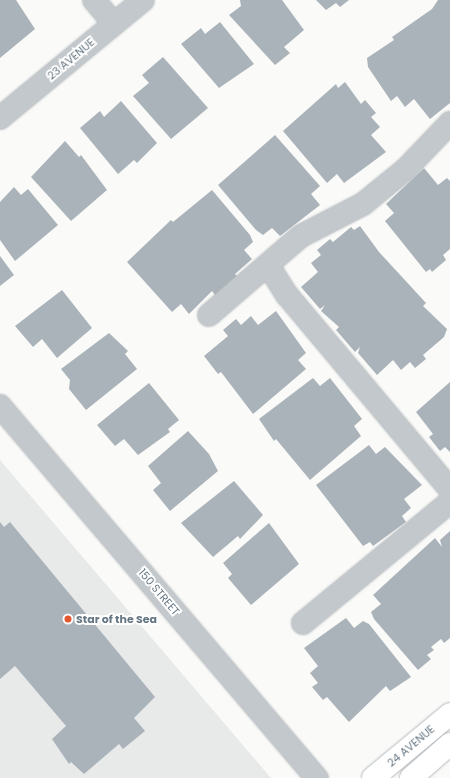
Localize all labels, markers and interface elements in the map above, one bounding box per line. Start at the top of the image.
street label: 23 AVENUE [45,36,97,82]
street label: 150 STREET [136,566,182,618]
place label: Star of the Sea [76,612,157,626]
marker: Star of the Sea [63,614,73,624]
street label: 24 AVENUE [385,722,437,770]

